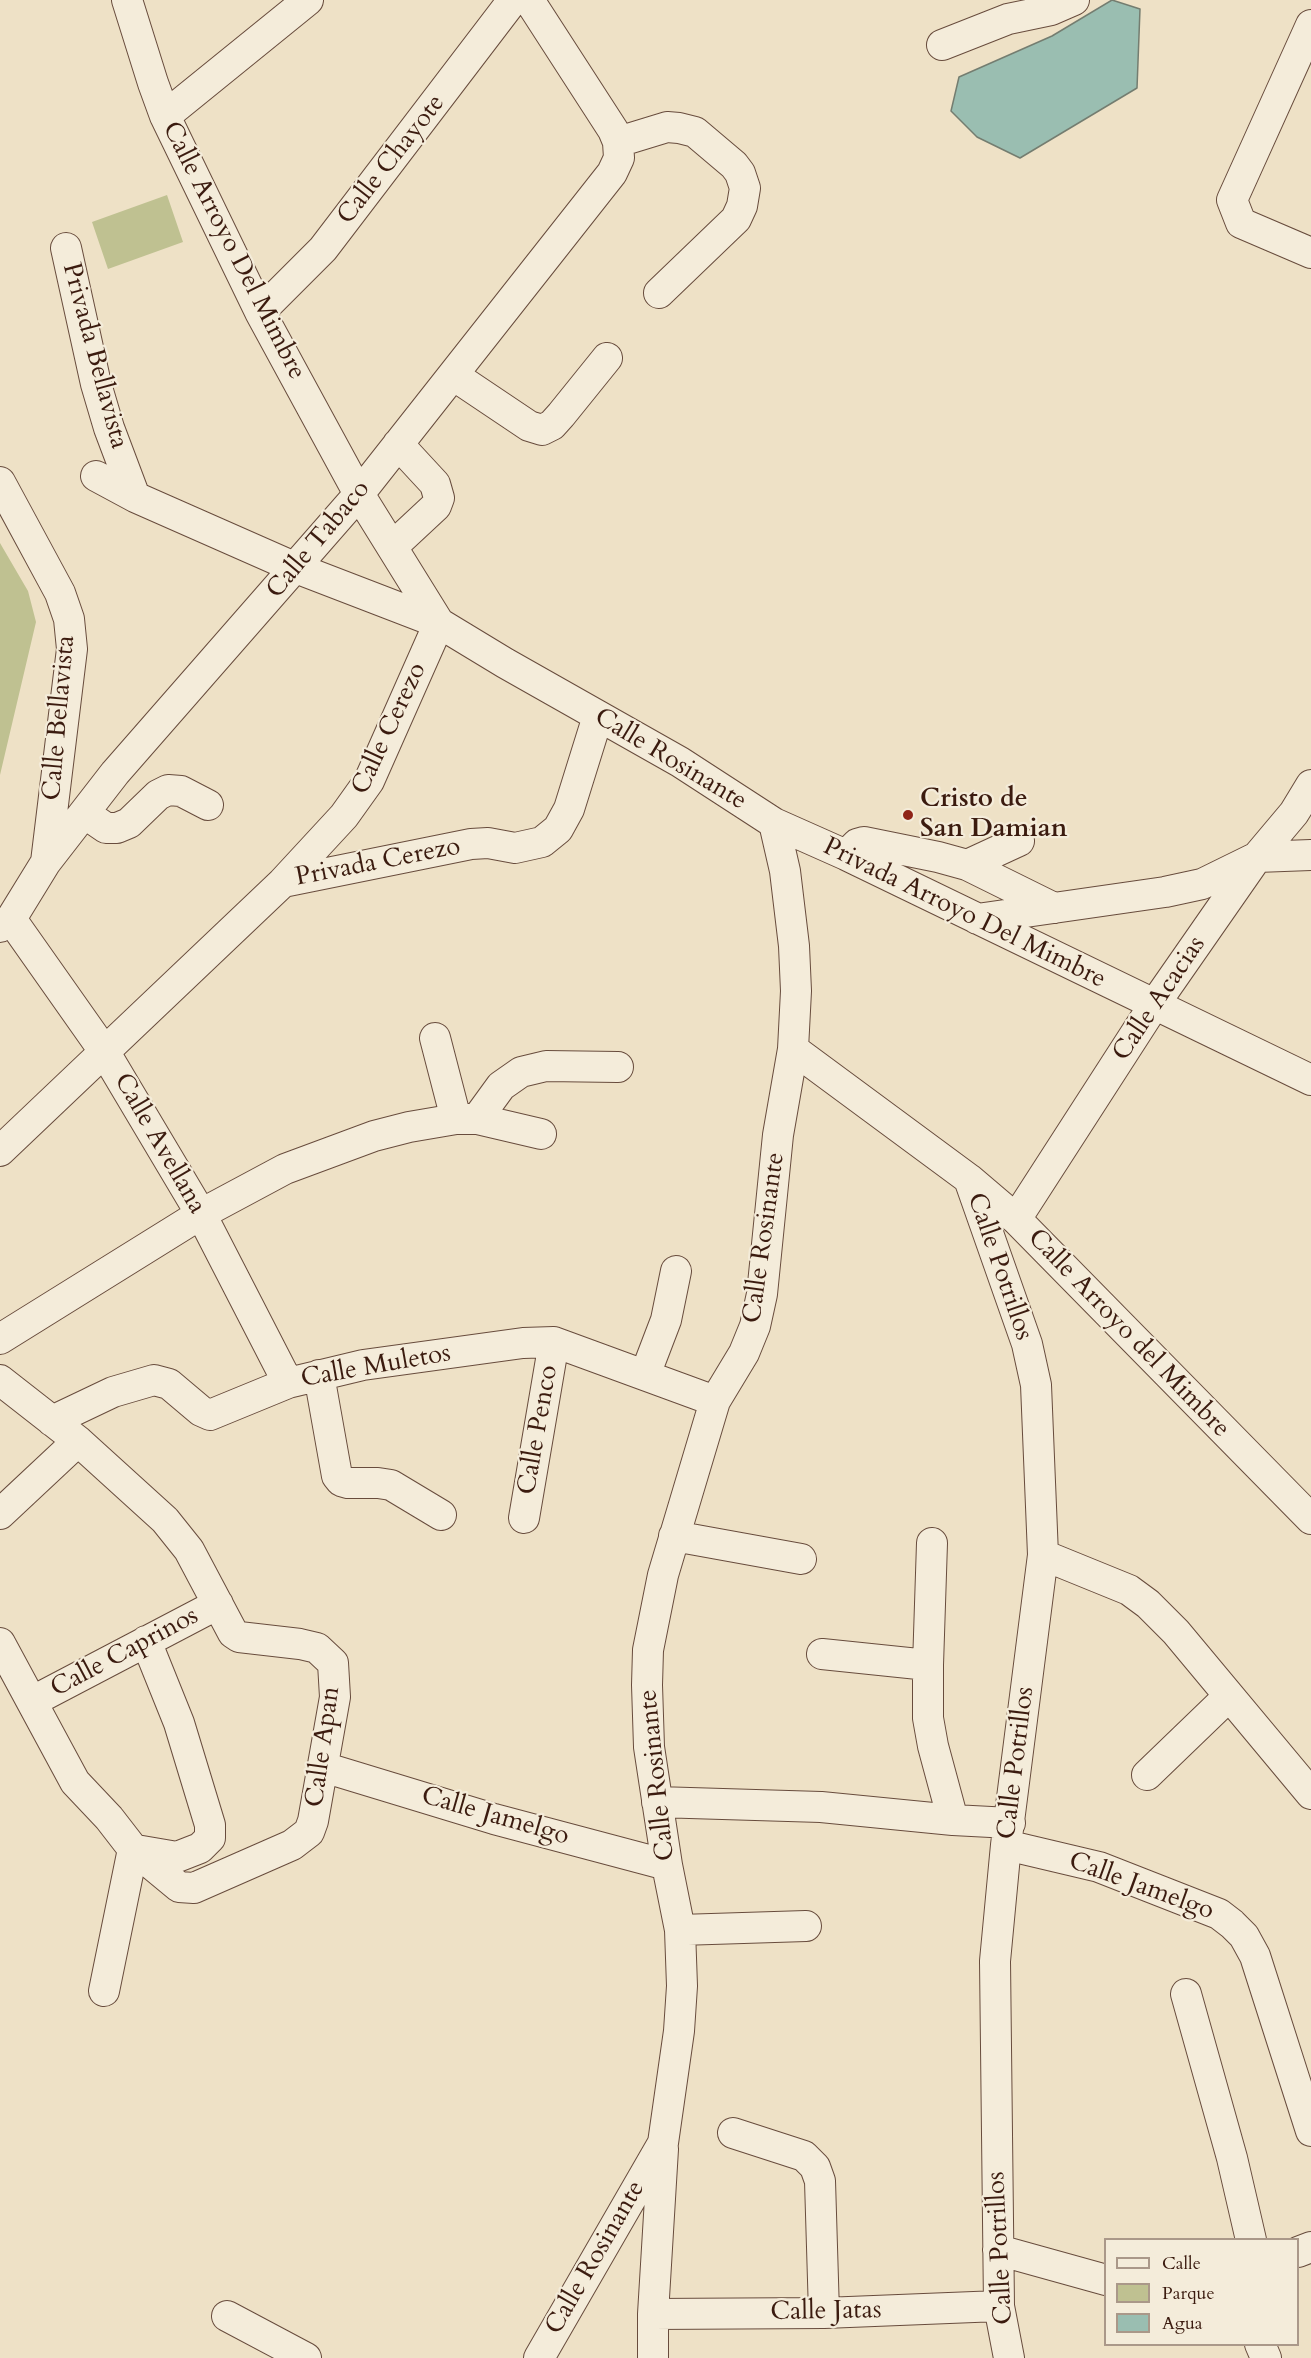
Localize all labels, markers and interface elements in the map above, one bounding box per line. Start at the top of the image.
street label: Calle Chayote [332,89,452,231]
street label: Calle Arroyo Del Mimbre [154,117,312,385]
street label: Privada Bellavista [54,260,134,452]
street label: Calle Tabaco [261,475,377,605]
street label: Calle Bellavista [37,634,83,802]
street label: Calle Cerezo [346,658,434,800]
street label: Calle Rosinante [588,702,752,818]
place label: Cristo de San Damian [920,784,1067,846]
marker: Cristo de San Damian [901,808,915,822]
street label: Privada Cerezo [293,832,463,894]
street label: Privada Arroyo Del Mimbre [818,832,1110,996]
street label: Calle Acacias [1107,931,1213,1067]
street label: Calle Avellana [106,1068,212,1220]
street label: Calle Rosinante [738,1151,792,1325]
street label: Calle Potrillos [959,1189,1039,1345]
street label: Calle Arroyo del Mimbre [1020,1223,1236,1445]
street label: Calle Muletos [299,1339,453,1395]
street label: Calle Penco [512,1363,566,1497]
street label: Calle Caprinos [46,1601,204,1705]
street label: Calle Apan [300,1685,348,1809]
street label: Calle Potrillos [992,1685,1042,1841]
street label: Calle Rosinante [633,1688,683,1862]
street label: Calle Jamelgo [418,1781,572,1853]
street label: Calle Jamelgo [1064,1846,1218,1928]
street label: Calle Potrillos [981,2171,1021,2325]
street label: Calle Rosinante [539,2176,653,2340]
legend [1104,2238,1299,2346]
text: Calle [1162,2251,1201,2276]
text: Parque [1162,2281,1215,2306]
street label: Calle Jatas [770,2295,882,2329]
text: Agua [1162,2311,1203,2336]

